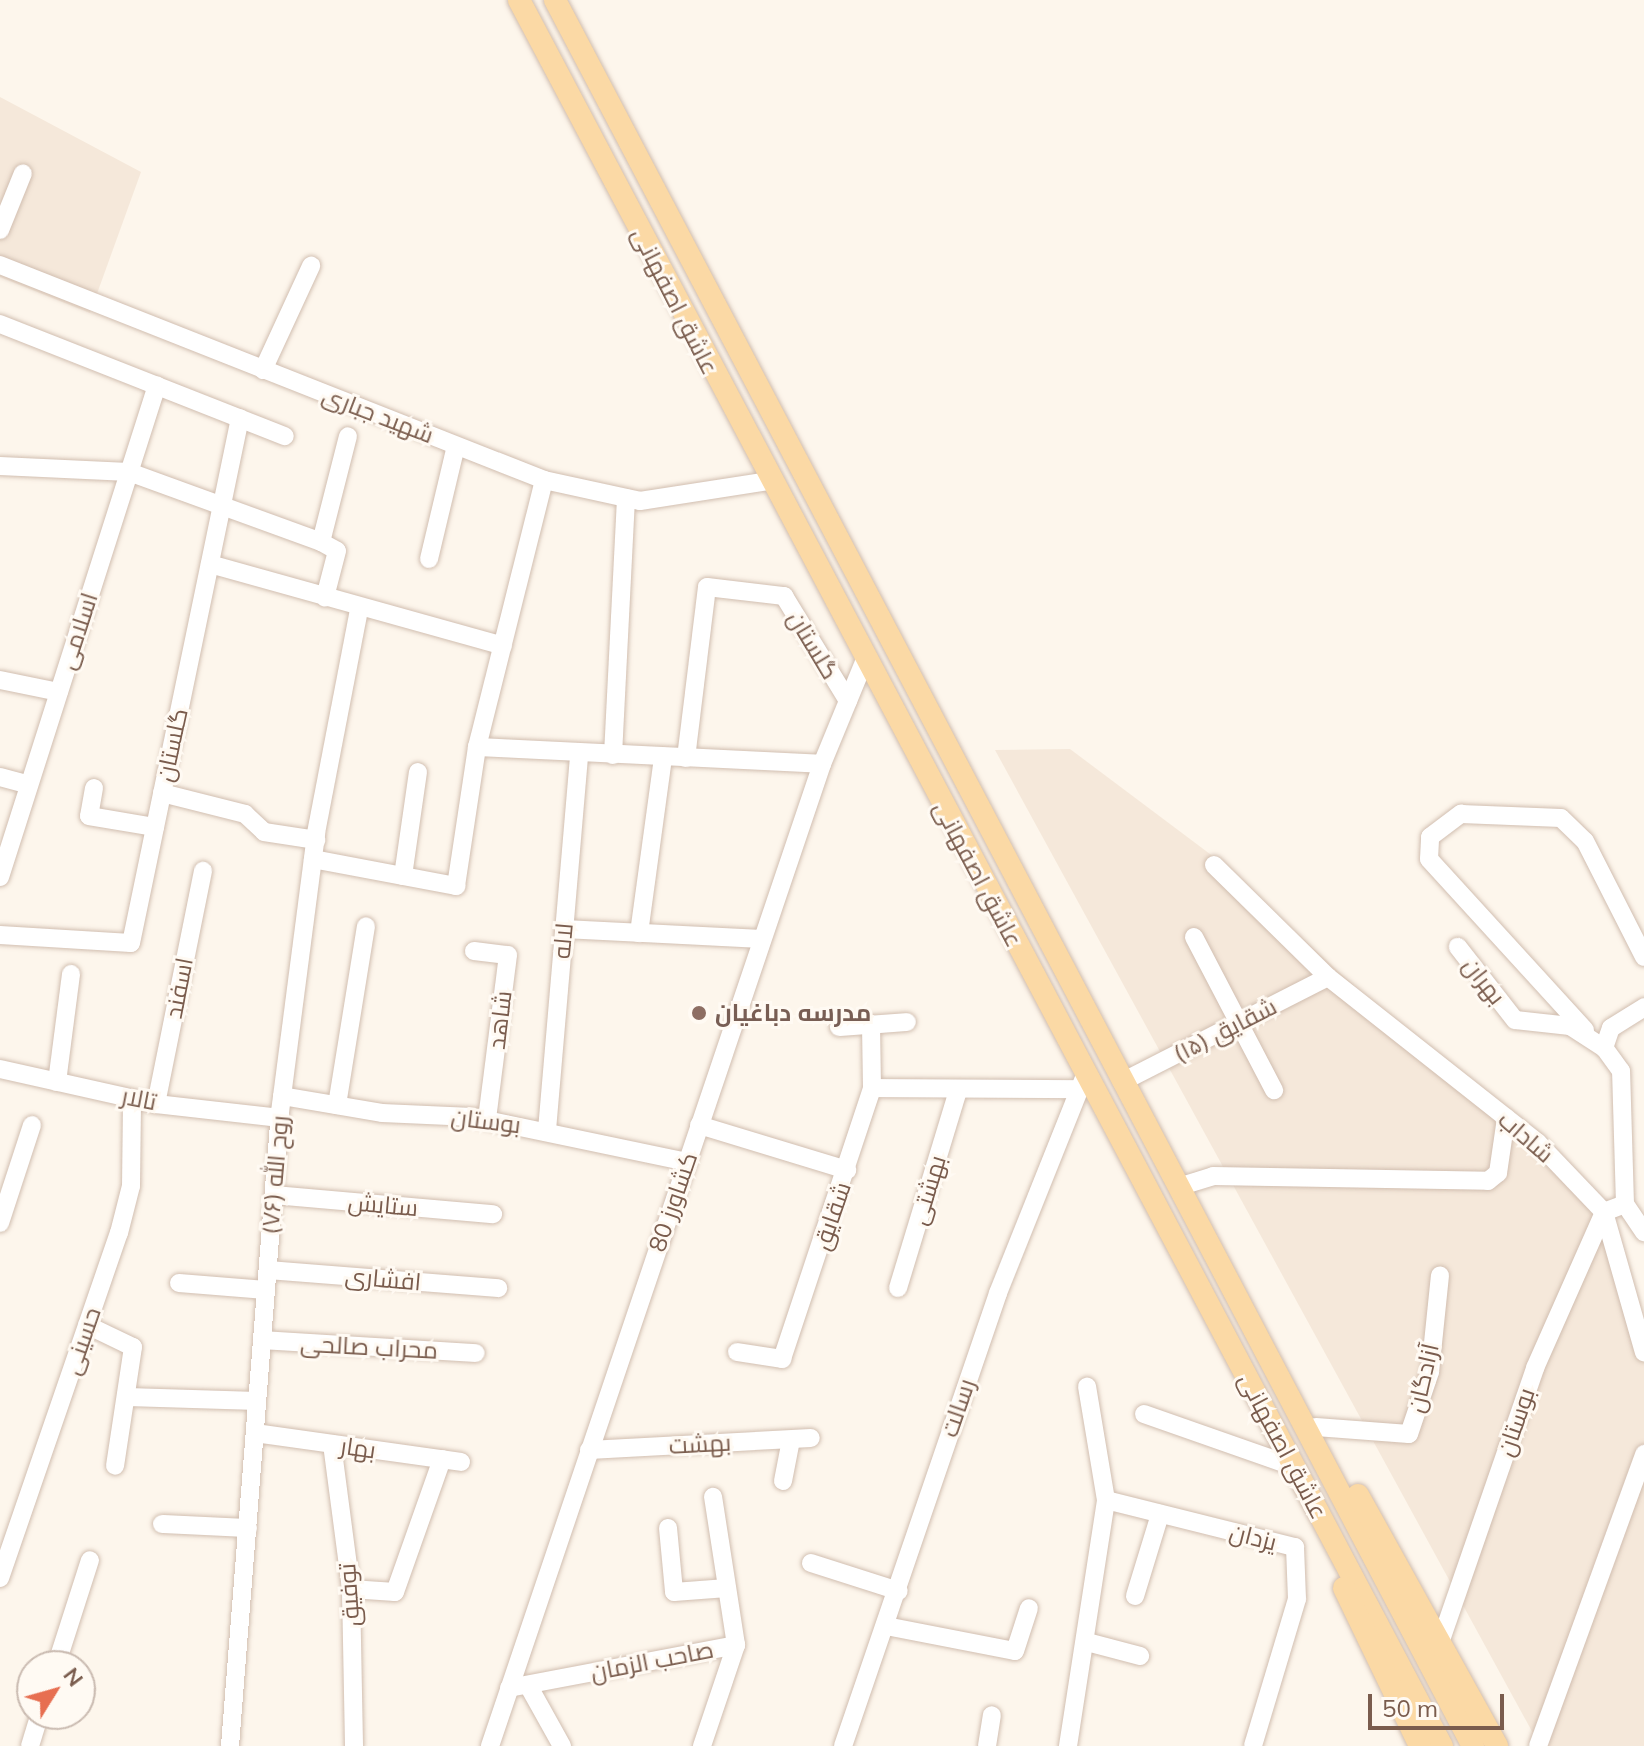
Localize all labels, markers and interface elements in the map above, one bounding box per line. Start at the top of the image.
street label: عاشق اصفهانی [626,223,724,379]
street label: شهید جباری [318,381,438,449]
street label: اسلامی [52,589,104,673]
street label: گلستان [782,606,844,684]
street label: گلستان [150,706,194,784]
street label: عاشق اصفهانی [928,796,1028,952]
street label: لاله [547,922,579,960]
street label: بهران [1457,952,1511,1010]
street label: اسفند [159,955,199,1021]
street label: شاهد [482,989,518,1051]
street label: شقایق (۱۵) [1168,992,1282,1068]
place label: مدرسه دباغیان [715,999,871,1027]
marker: مدرسه دباغیان [690,1004,708,1022]
street label: تالار [119,1082,159,1116]
street label: بوستان [449,1102,523,1140]
street label: شاداب [1492,1105,1560,1169]
street label: روح الله (۷۶) [255,1114,295,1236]
street label: کشاورز 80 [643,1148,703,1256]
street label: بهشتی [904,1152,952,1228]
street label: شقایق [807,1178,857,1254]
street label: ستایش [347,1188,419,1222]
street label: افشاری [344,1261,422,1297]
street label: حسینی [57,1304,107,1378]
street label: محراب صالحی [299,1329,439,1365]
street label: آزادگان [1401,1341,1445,1415]
street label: عاشق اصفهانی [1233,1368,1333,1524]
street label: رسالت [935,1375,981,1441]
street label: بوستان [1491,1384,1541,1460]
street label: بهشت [668,1428,732,1460]
street label: بهار [338,1431,378,1465]
street label: یزدان [1226,1517,1280,1557]
street label: توفیق [332,1562,366,1628]
street label: صاحب الزمان [588,1635,716,1687]
north arrow [16,1650,96,1730]
text: N [57,1662,90,1692]
scale bar [1372,1678,1508,1728]
text: 50 m [1382,1693,1438,1723]

